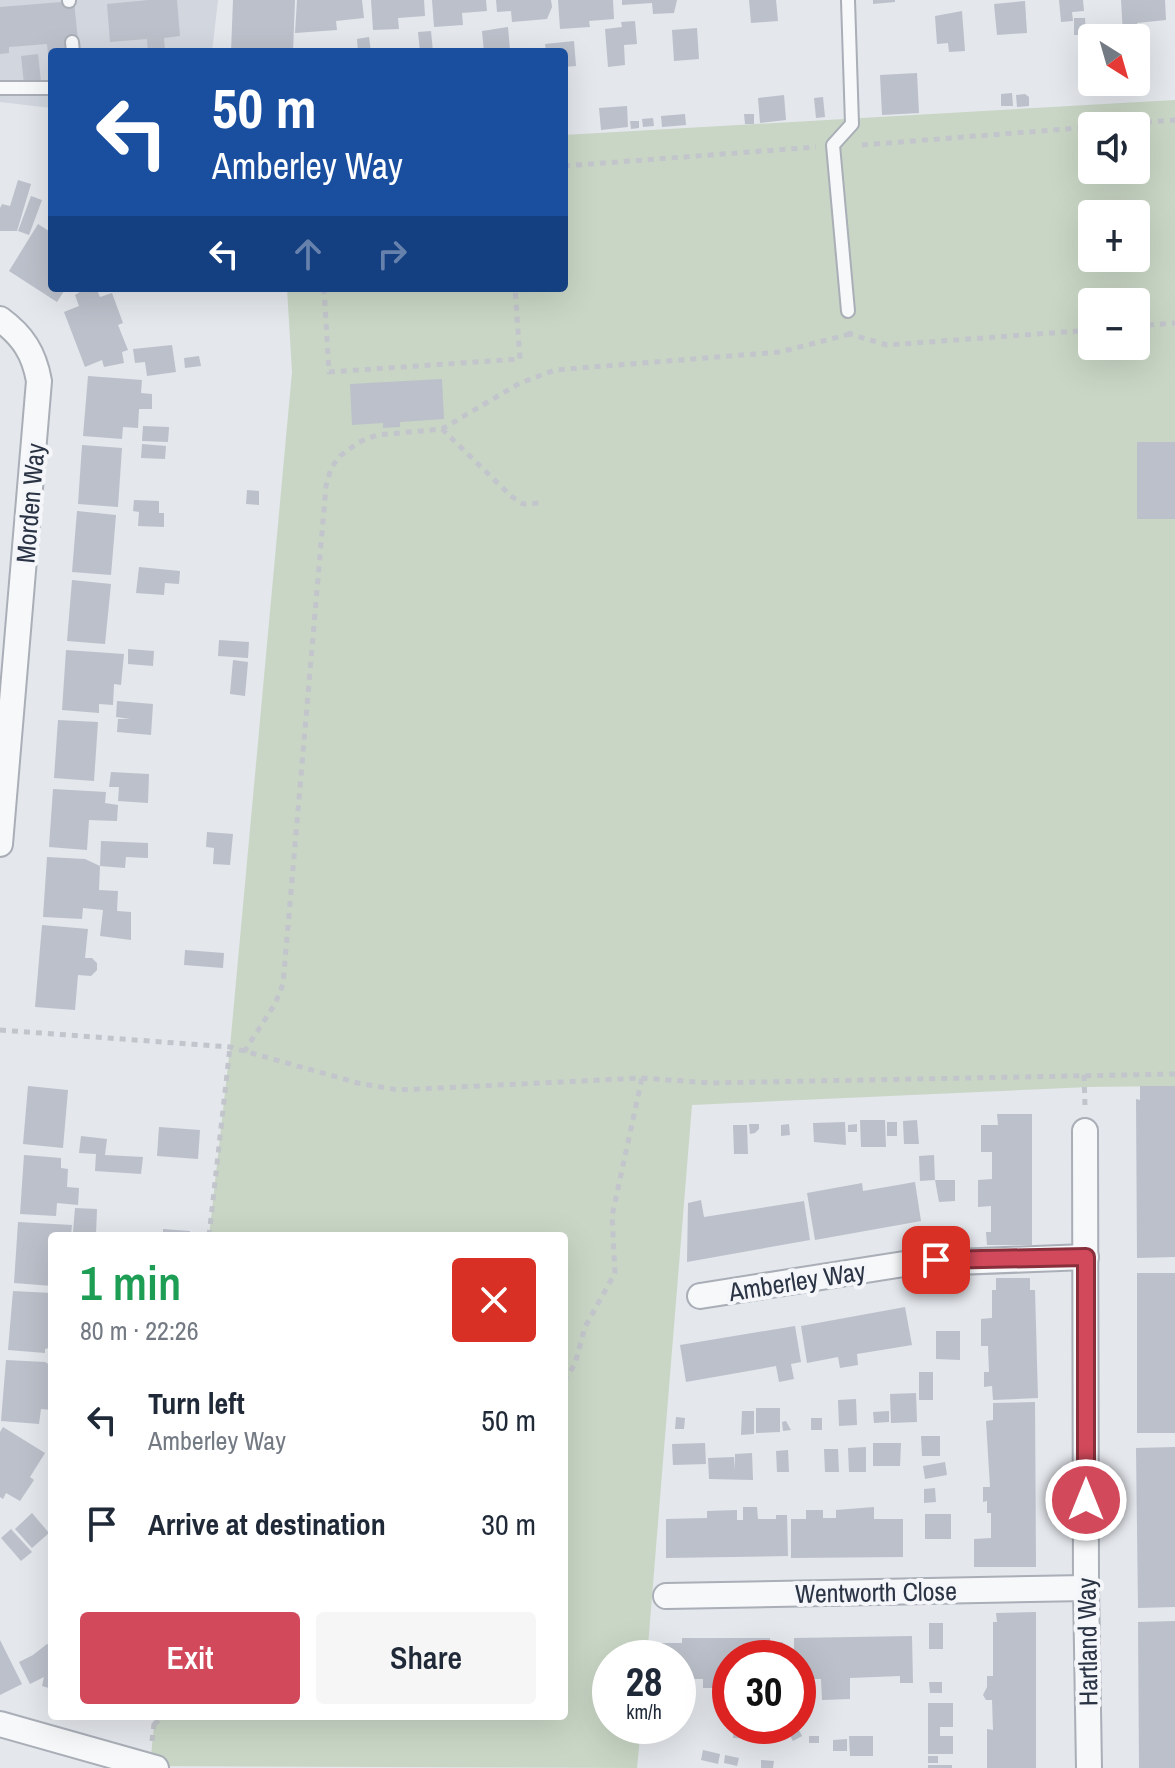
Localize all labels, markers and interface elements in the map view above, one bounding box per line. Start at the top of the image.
north arrow [1078,24,1150,96]
map controls [1078,24,1150,360]
text: 50 m [212,70,317,145]
icon: left [80,80,184,184]
button: sound [1078,112,1150,184]
text: Amberley Way [212,142,403,190]
button: + [1078,200,1150,272]
icon: left [202,232,246,276]
icon: ahead [286,232,330,276]
icon: right [370,232,414,276]
button: − [1078,288,1150,360]
street label: Morden Way [7,441,53,564]
pin [902,1226,970,1294]
icon: arrive [914,1238,958,1282]
text: 1 min [80,1250,181,1315]
street label: Amberley Way [725,1253,868,1309]
button: close [452,1258,536,1342]
text: 80 m · 22:26 [80,1313,199,1348]
text: Turn left [148,1383,245,1423]
icon: left [80,1398,124,1442]
text: 50 m [481,1400,536,1440]
text: Amberley Way [148,1423,286,1458]
position arrow [1044,1458,1128,1542]
icon: arrive [80,1502,124,1546]
text: Arrive at destination [148,1504,386,1544]
text: 30 m [481,1504,536,1544]
street label: Wentworth Close [795,1573,957,1611]
street label: Hartland Way [1068,1577,1106,1706]
button: Exit [80,1612,300,1704]
button: Share [316,1612,536,1704]
speed limit sign: 30 [712,1640,816,1744]
text: 28 [626,1655,662,1708]
text: km/h [626,1698,662,1725]

